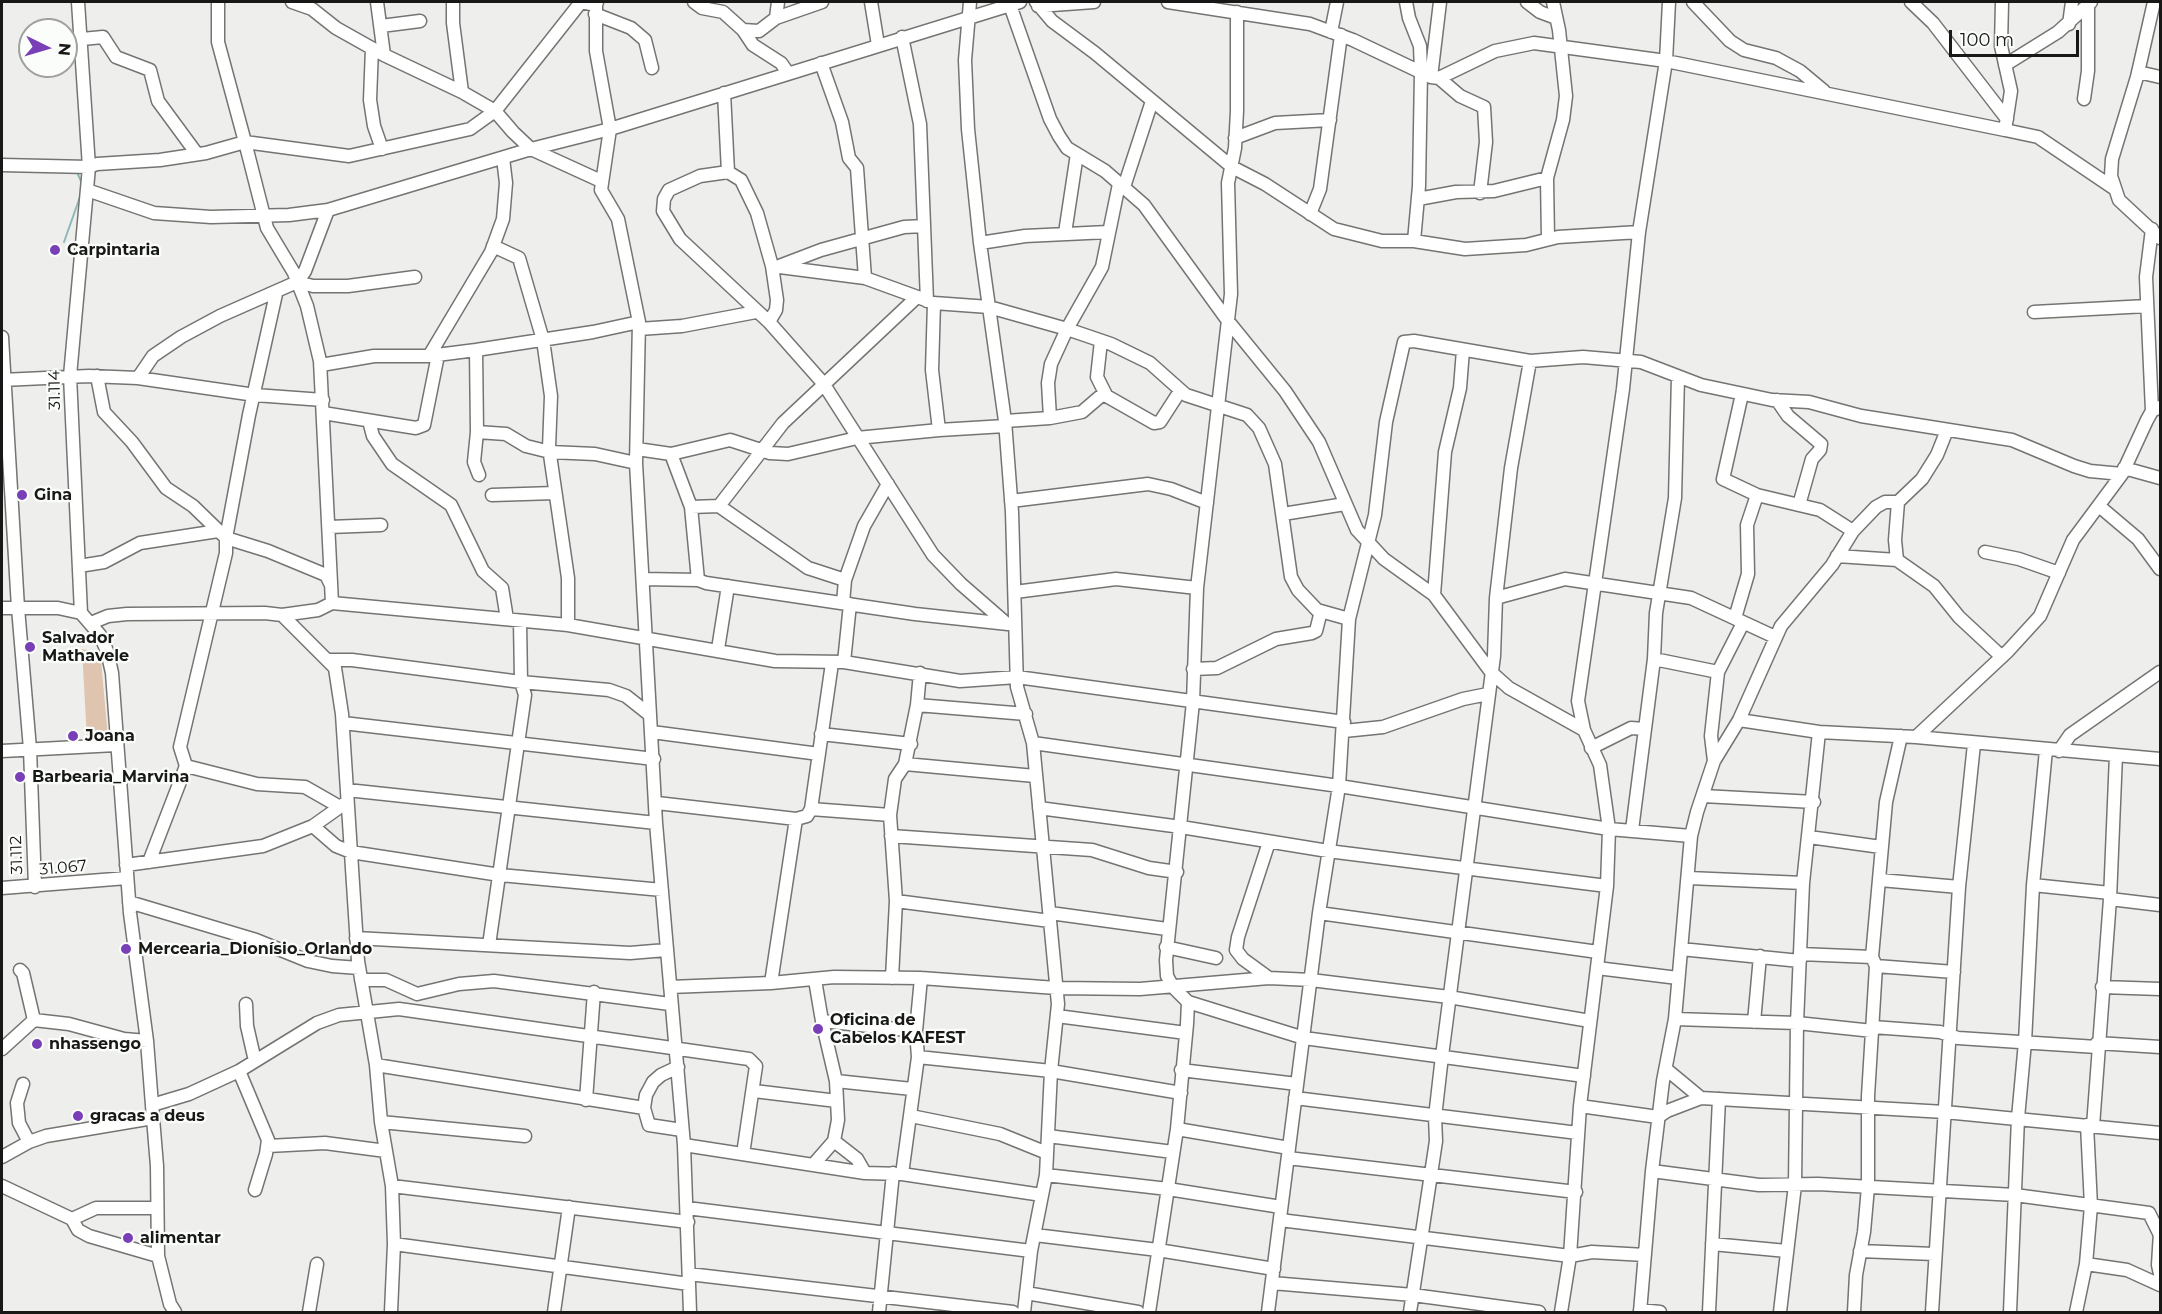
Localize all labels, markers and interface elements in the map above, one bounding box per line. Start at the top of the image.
north arrow [18,18,78,78]
scale bar [1952,18,2082,56]
text: 100 m [1960,29,2014,51]
text: N [54,42,74,57]
place label: Carpintaria [67,240,160,260]
marker: Carpintaria [48,243,62,257]
street label: 31.114 [45,370,65,410]
place label: Gina [34,485,72,505]
marker: Gina [15,488,29,502]
place label: Salvador Mathavele [42,628,129,666]
marker: Salvador Mathavele [23,640,37,654]
place label: Joana [85,726,135,746]
marker: Joana [66,729,80,743]
place label: Barbearia_Marvina [32,767,189,787]
marker: Barbearia_Marvina [13,770,27,784]
street label: 31.112 [7,835,27,875]
street label: 31.067 [38,856,88,880]
place label: Mercearia_Dionísio_Orlando [138,939,372,959]
marker: Mercearia_Dionísio_Orlando [119,942,133,956]
place label: Oficina de Cabelos KAFEST [830,1010,965,1048]
marker: Oficina de Cabelos KAFEST [811,1022,825,1036]
place label: nhassengo [49,1034,141,1054]
marker: nhassengo [30,1037,44,1051]
place label: gracas a deus [90,1106,205,1126]
marker: gracas a deus [71,1109,85,1123]
place label: alimentar [140,1228,221,1248]
marker: alimentar [121,1231,135,1245]

